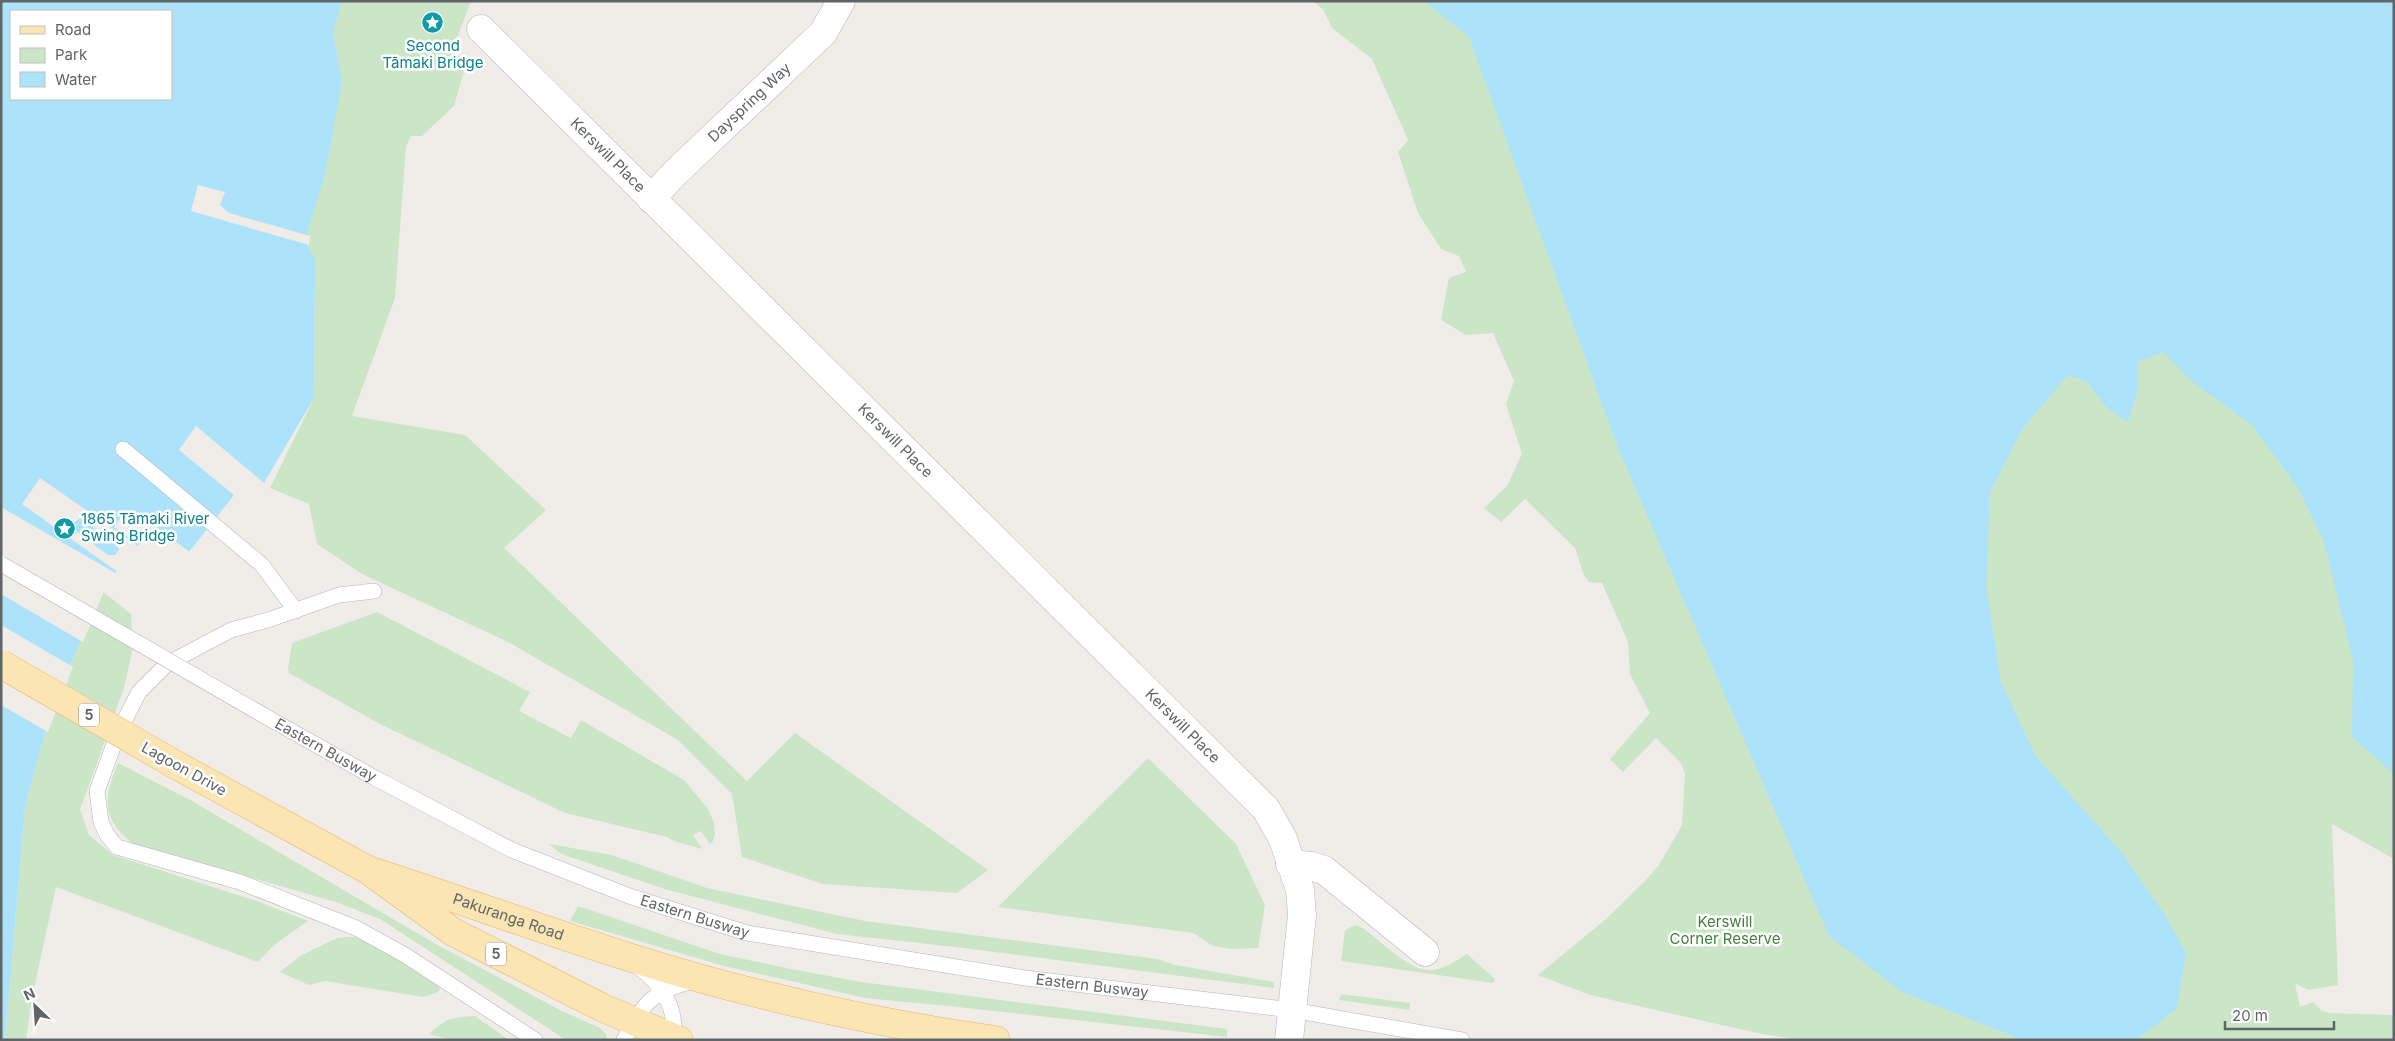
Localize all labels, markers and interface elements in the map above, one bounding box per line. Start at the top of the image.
legend [10,10,172,100]
place icon: Second Tāmaki Bridge [421,11,445,35]
text: Road [55,20,91,39]
place label: Second Tāmaki Bridge [382,36,484,72]
text: Park [55,45,88,64]
street label: Dayspring Way [704,58,795,146]
text: Water [55,70,97,89]
street label: Kerswill Place [567,113,650,196]
street label: Kerswill Place [854,399,937,482]
place label: 1865 Tāmaki River Swing Bridge [81,509,210,545]
place icon: 1865 Tāmaki River Swing Bridge [53,516,77,540]
street label: Kerswill Place [1141,684,1224,767]
road number: 5 [79,704,99,726]
street label: Eastern Busway [272,714,381,786]
street label: Lagoon Drive [138,737,230,800]
street label: Pakuranga Road [450,889,567,944]
street label: Eastern Busway [638,890,752,942]
park label: Kerswill Corner Reserve [1670,912,1780,948]
road number: 5 [486,942,506,966]
street label: Eastern Busway [1035,969,1150,1002]
north arrow [10,981,60,1031]
text: N [21,984,38,1004]
scale bar [2225,998,2334,1030]
text: 20 m [2232,1006,2268,1025]

